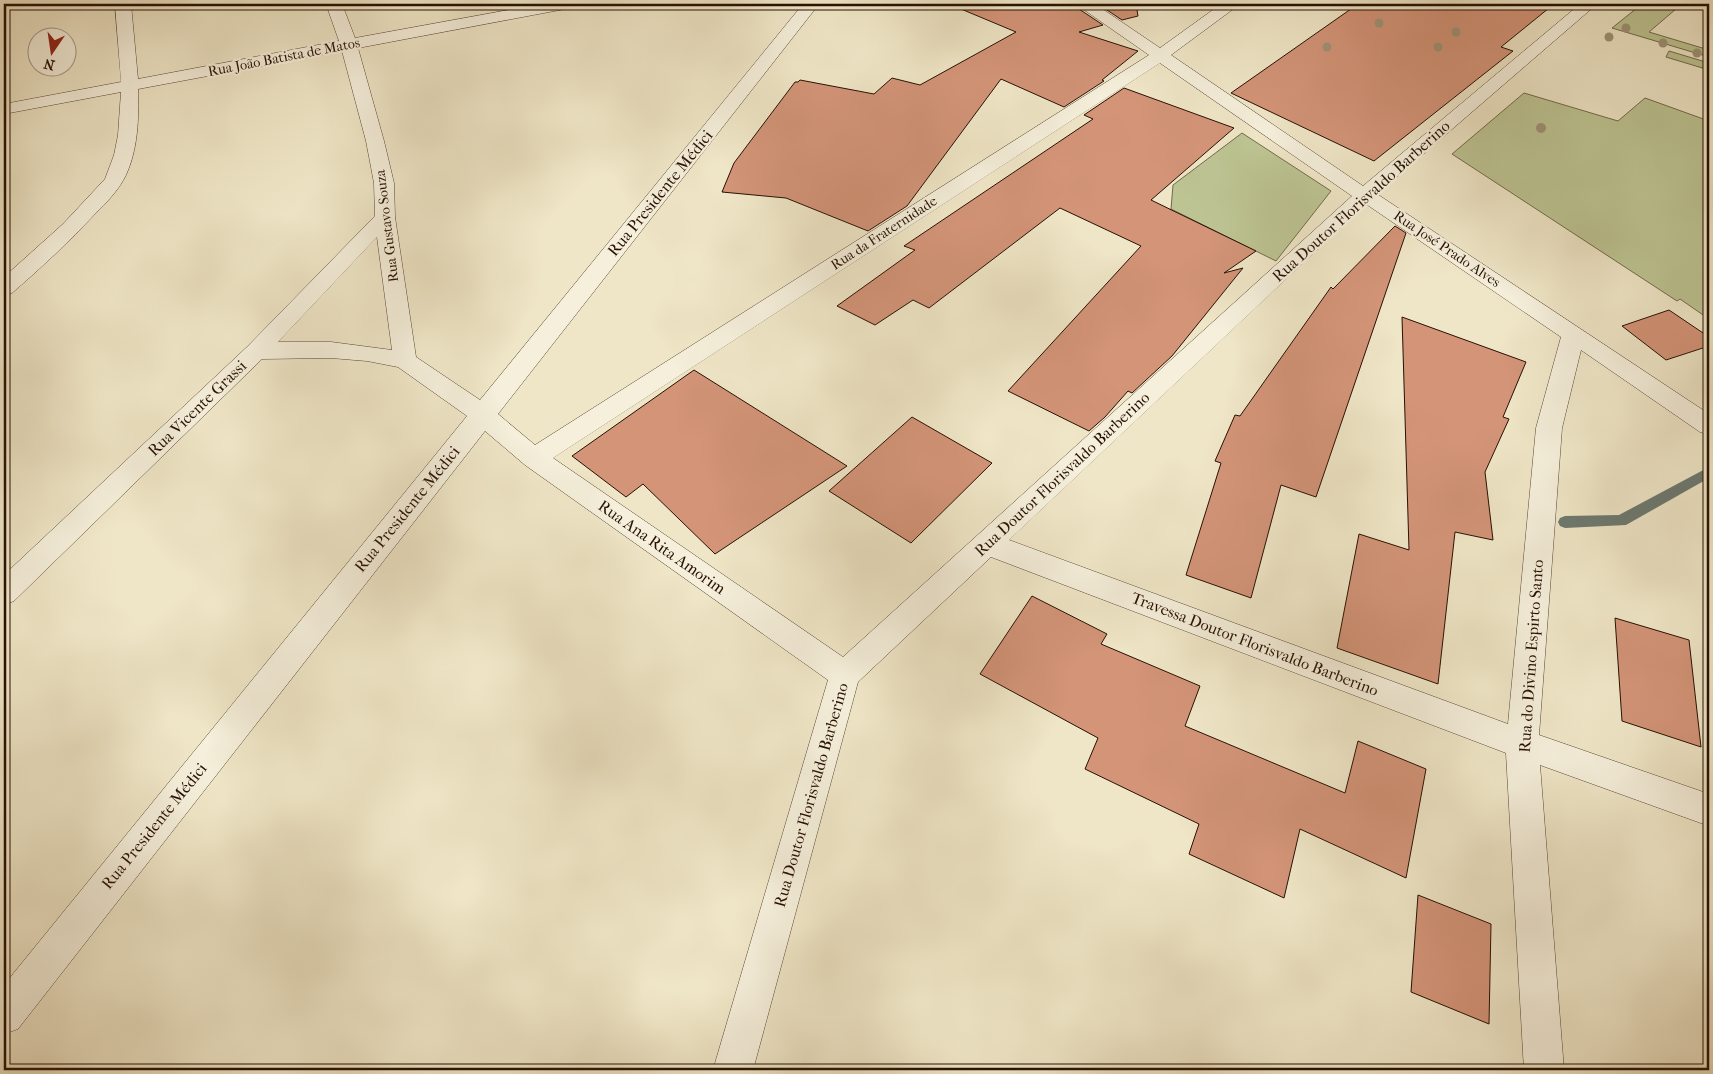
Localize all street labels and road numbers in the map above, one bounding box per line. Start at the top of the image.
street label: Rua João Batista de Matos [207,34,361,80]
street label: Rua Doutor Florisvaldo Barberino [1268,116,1454,286]
street label: Rua Presidente Médici [603,126,717,260]
street label: Rua Gustavo Souza [372,168,402,283]
street label: Rua da Fraternidade [828,192,940,274]
street label: Rua José Prado Alves [1391,207,1503,291]
street label: Rua Vicente Grassi [144,356,250,460]
street label: Rua Doutor Florisvaldo Barberino [971,388,1153,560]
street label: Rua Presidente Médici [350,442,464,576]
street label: Rua Ana Rita Amorim [595,496,730,598]
street label: Rua do Divino Espirto Santo [1515,559,1547,753]
street label: Travessa Doutor Florisvaldo Barberino [1129,588,1381,700]
street label: Rua Doutor Florisvaldo Barberino [770,681,852,909]
street label: Rua Presidente Médici [97,759,211,893]

